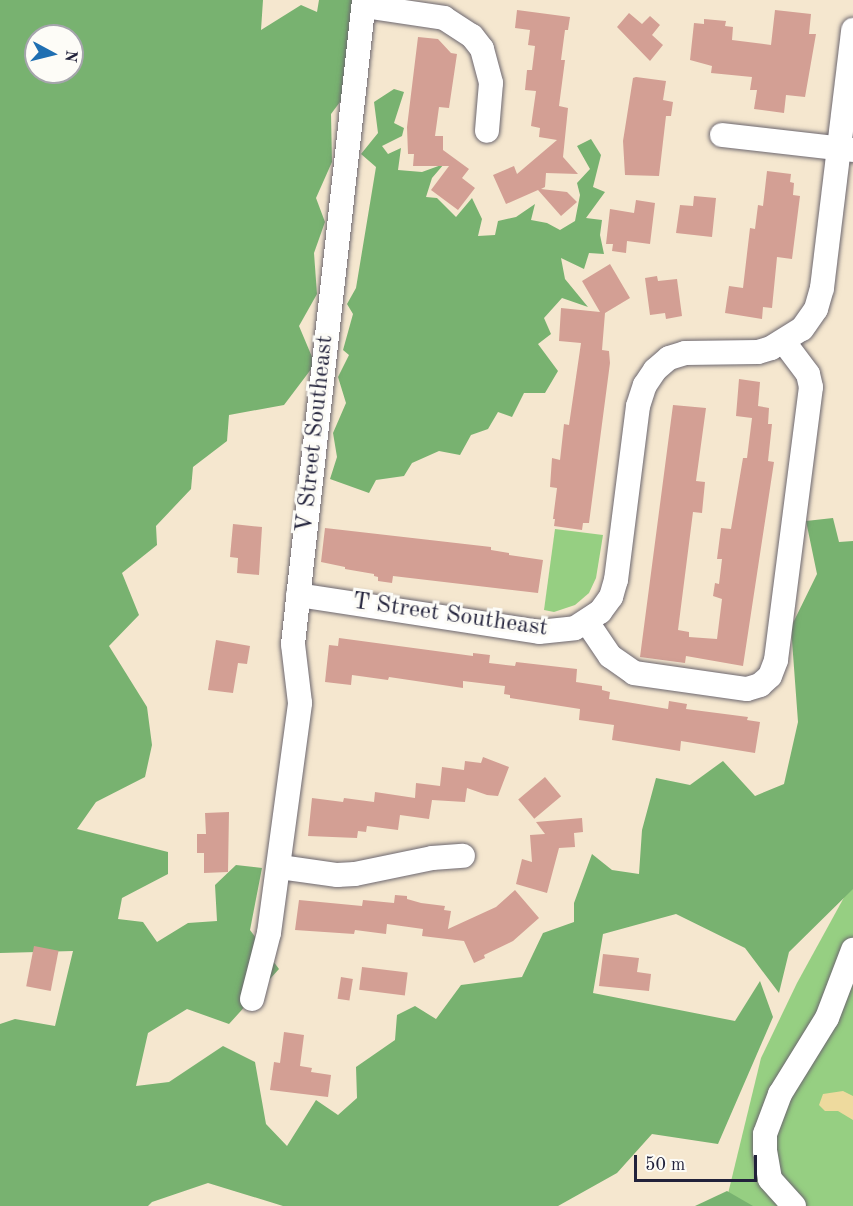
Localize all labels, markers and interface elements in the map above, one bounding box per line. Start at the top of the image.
north arrow [24,24,84,84]
text: N [61,49,79,63]
street label: V Street Southeast [291,334,341,534]
street label: T Street Southeast [350,588,550,644]
scale bar [637,1143,760,1181]
text: 50 m [645,1156,685,1174]

